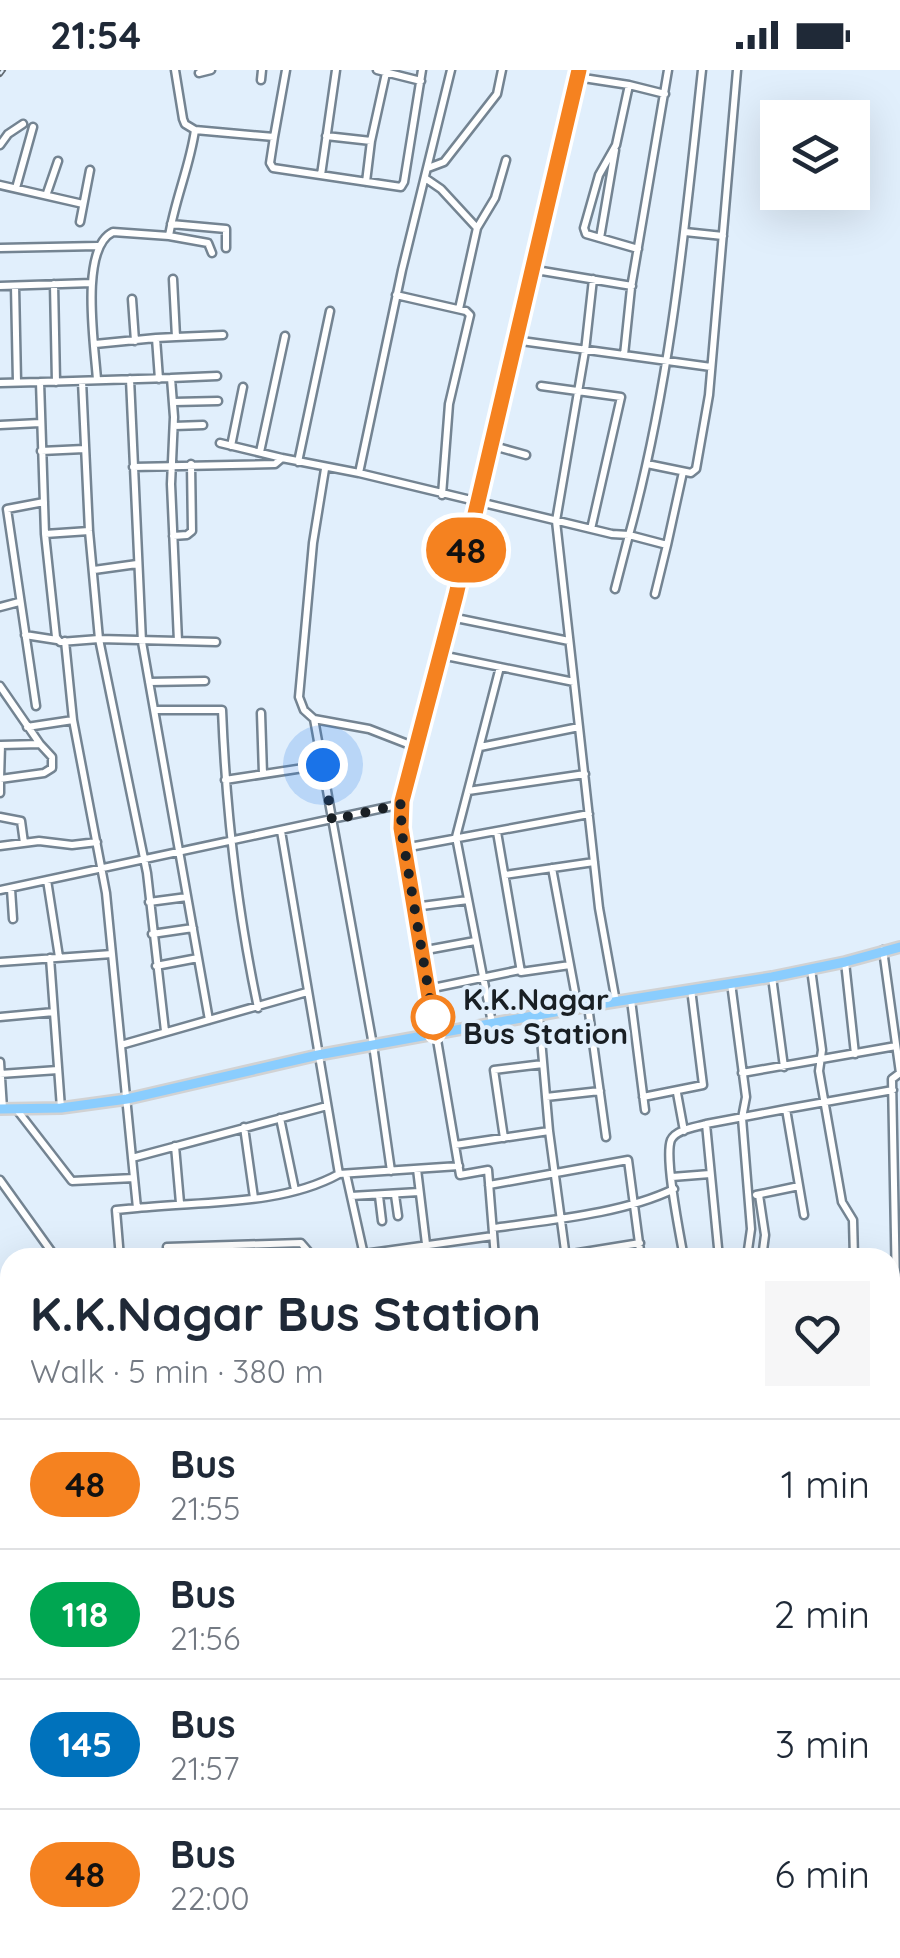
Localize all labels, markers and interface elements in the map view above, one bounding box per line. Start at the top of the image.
text: 21:54 [50,11,141,59]
map controls [760,100,870,210]
button: layers [760,100,870,210]
line badge: 48 [421,518,511,582]
text: 48 [446,528,486,572]
your location [298,740,348,790]
place label: K.K.Nagar Bus Station [463,980,628,1052]
marker: K.K.Nagar Bus Station [412,996,454,1038]
button: heart [765,1281,870,1386]
text: K.K.Nagar Bus Station [30,1283,541,1343]
text: Walk · 5 min · 380 m [30,1351,324,1391]
text: Bus [170,1440,236,1488]
text: 1 min [781,1460,870,1508]
text: 48 [65,1462,105,1506]
text: 21:55 [170,1488,240,1528]
text: Bus [170,1570,236,1618]
text: 2 min [774,1590,870,1638]
text: 118 [62,1592,108,1636]
text: 21:56 [170,1618,240,1658]
text: Bus [170,1700,236,1748]
text: 3 min [775,1720,870,1768]
text: 145 [58,1722,112,1766]
text: 21:57 [170,1748,239,1788]
text: Bus [170,1830,236,1878]
text: 6 min [774,1850,870,1898]
text: 48 [65,1852,105,1896]
text: 22:00 [170,1878,250,1918]

